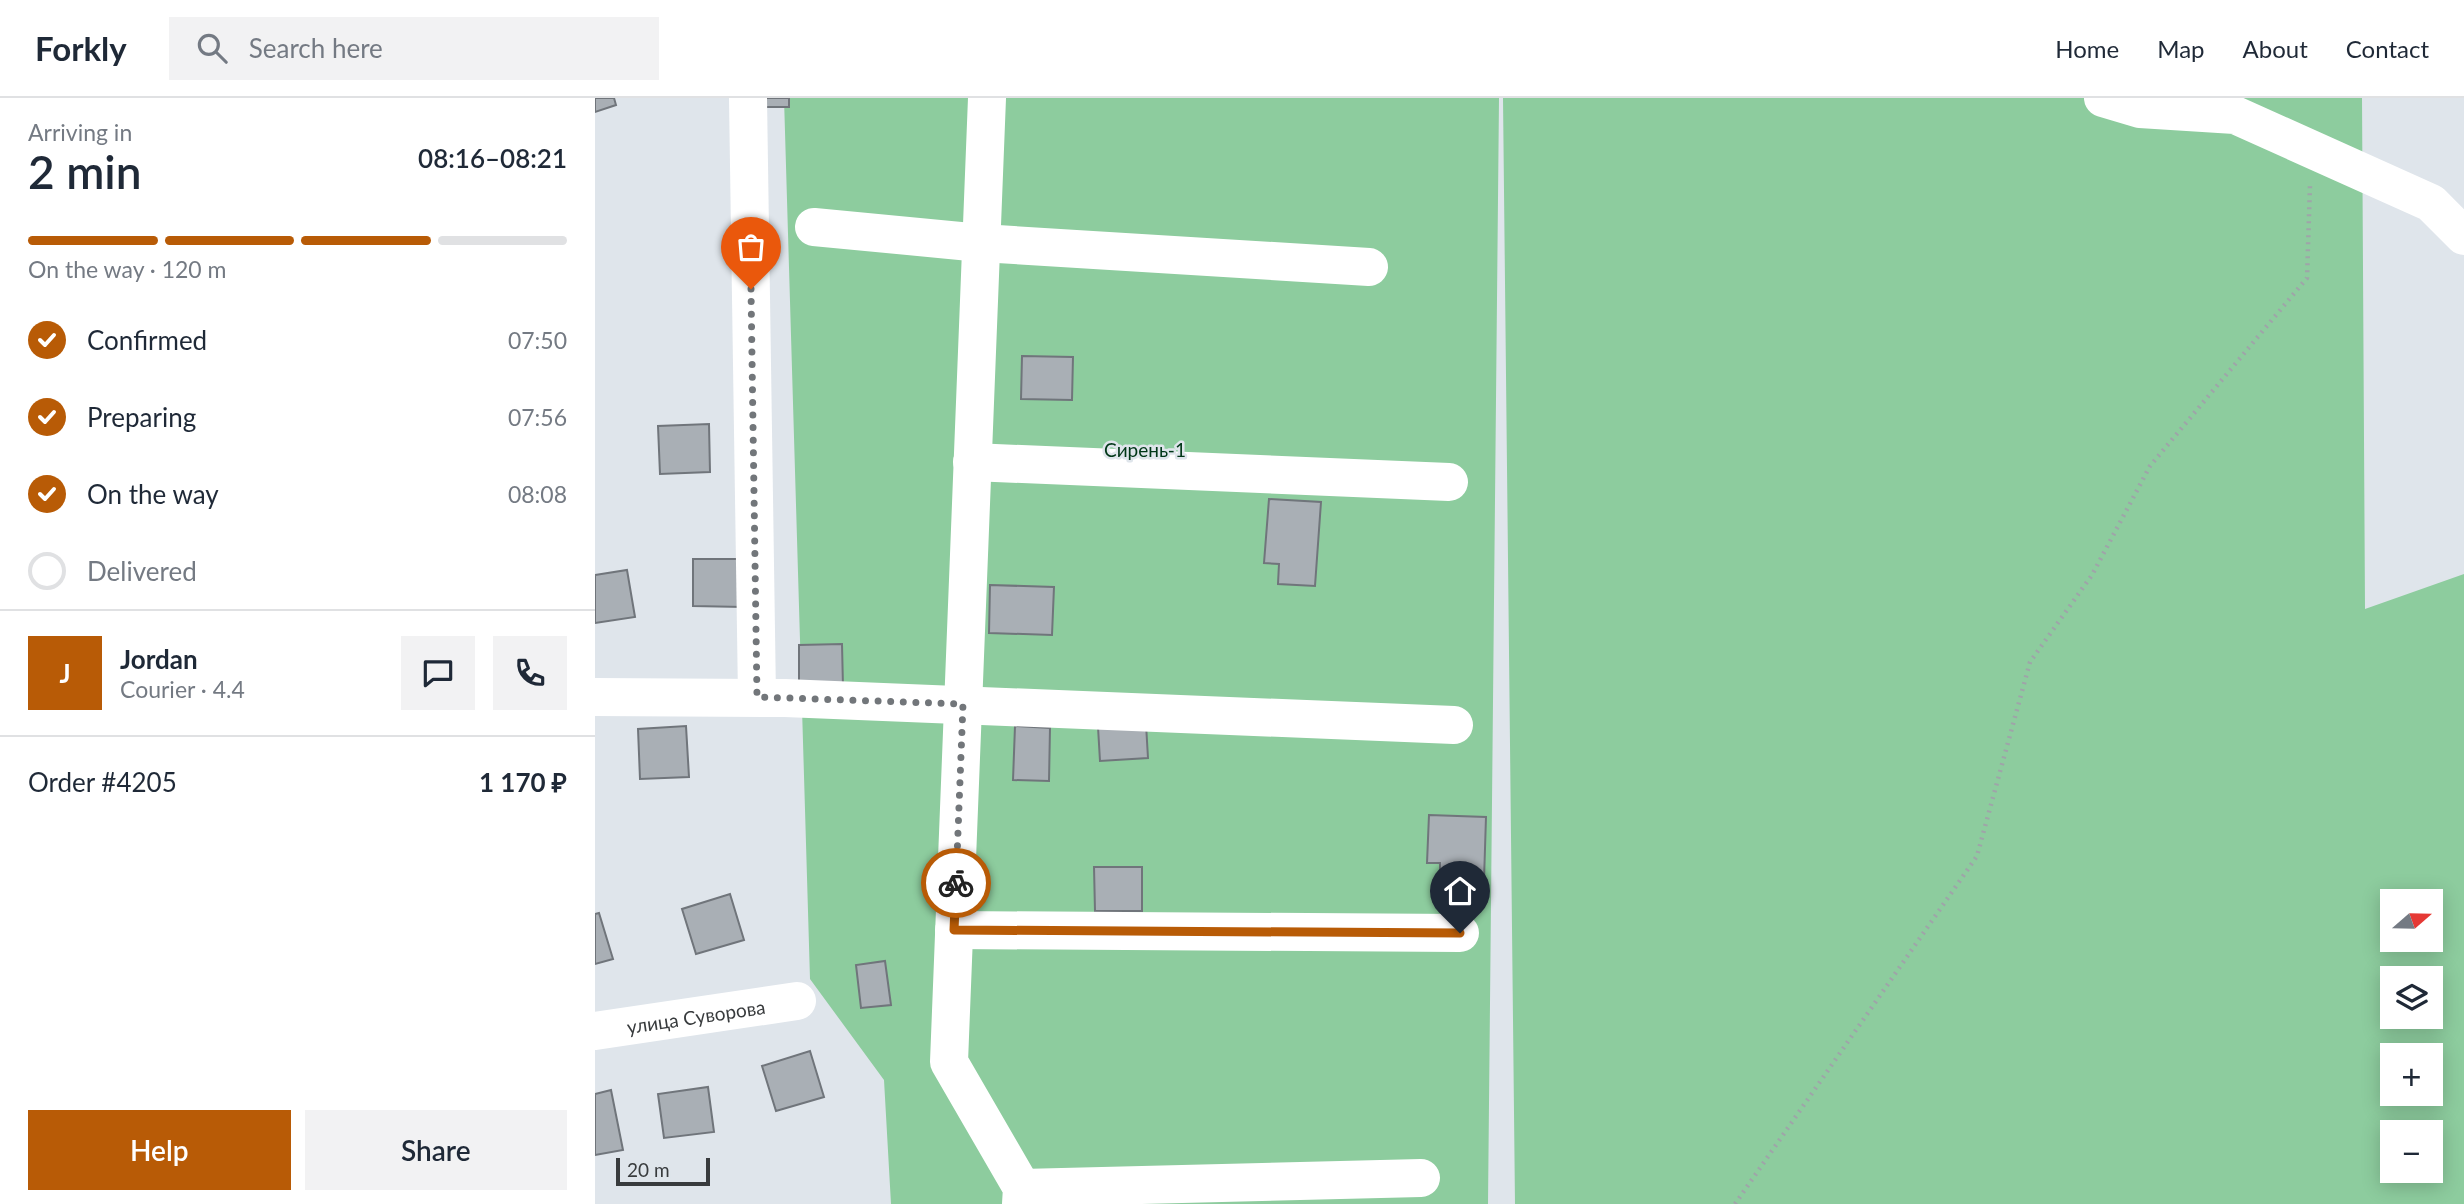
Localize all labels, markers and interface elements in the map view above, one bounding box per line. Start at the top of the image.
search box [169,17,659,80]
text: Forkly [35,28,127,68]
icon: search [193,29,231,67]
text: Search here [249,32,383,64]
text: Home [2055,34,2119,63]
text: Map [2157,34,2205,63]
text: About [2243,34,2308,63]
text: Contact [2346,34,2429,63]
text: Arriving in [28,118,132,146]
text: 08:16–08:21 [418,142,567,174]
text: 2 min [28,144,142,199]
pin [721,217,781,289]
icon: bag [732,228,770,266]
text: On the way · 120 m [28,255,227,283]
icon: check [28,321,66,359]
text: Confirmed [87,324,207,356]
text: 07:50 [508,326,567,354]
icon: check [28,398,66,436]
text: Preparing [87,401,196,433]
text: 07:56 [508,403,567,431]
park label: Сирень-1 [1104,438,1186,461]
icon: check [28,475,66,513]
text: On the way [87,478,219,510]
text: 08:08 [508,480,567,508]
text: Delivered [87,555,197,587]
button: chat [401,636,475,710]
button: phone [493,636,567,710]
text: Jordan [120,643,198,675]
text: J [59,657,71,689]
text: Courier · 4.4 [120,675,245,703]
text: Order #4205 [28,766,177,798]
text: 1 170 ₽ [479,766,567,798]
courier [921,848,991,918]
pin [1430,861,1490,933]
icon: bike [937,864,975,902]
icon: home [1441,872,1479,910]
north arrow [2380,889,2443,952]
map controls [2380,889,2443,1183]
button: layers [2380,966,2443,1029]
street label: улица Суворова [625,994,767,1038]
button: + [2380,1043,2443,1106]
button: Help [28,1110,291,1190]
button: Share [305,1110,567,1190]
button: − [2380,1120,2443,1183]
scale bar [616,1155,711,1187]
text: 20 m [627,1158,670,1181]

